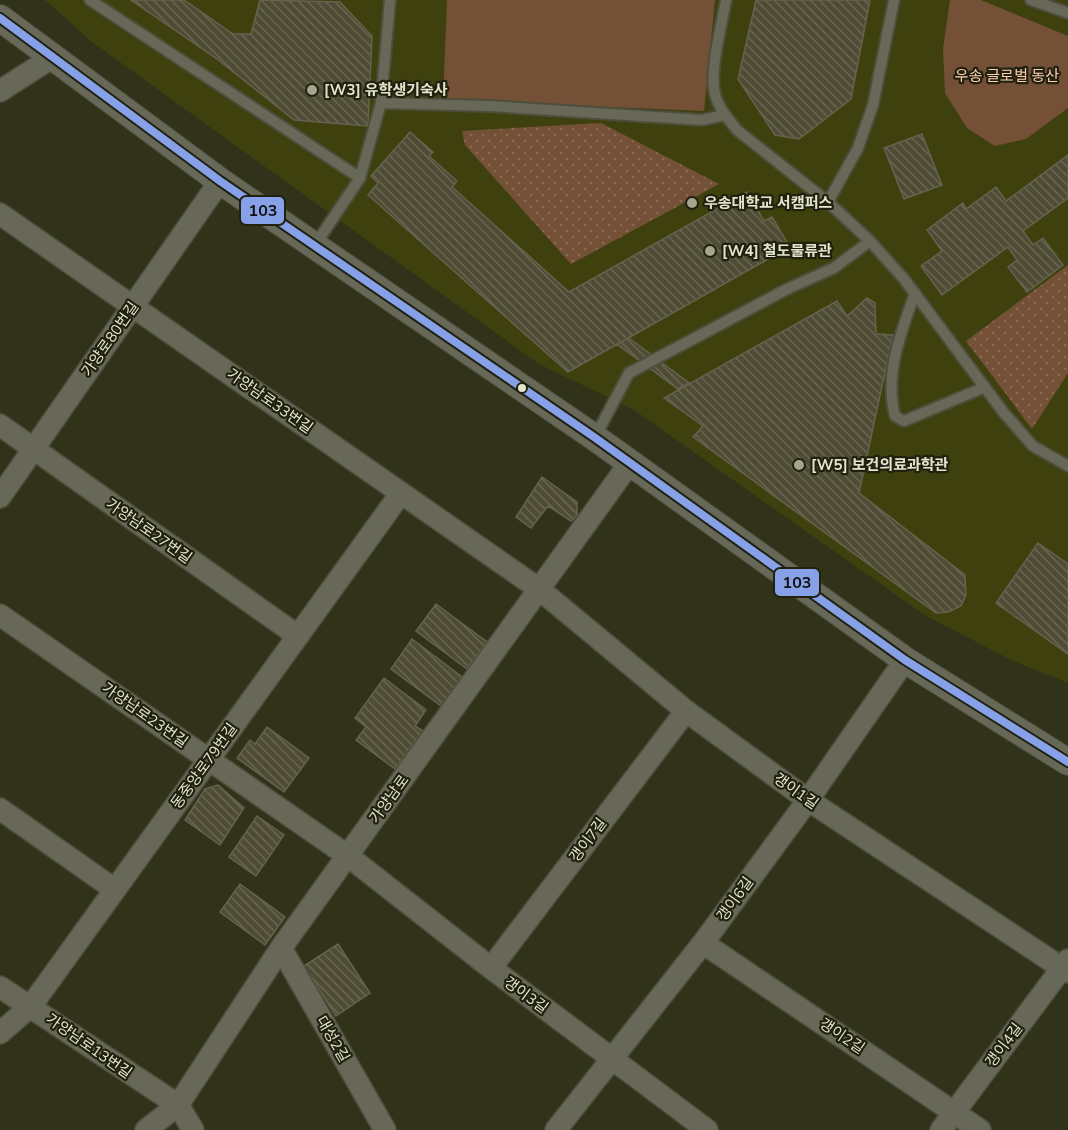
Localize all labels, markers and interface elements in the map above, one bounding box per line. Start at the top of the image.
park label: 우송 글로벌 동산 [955,66,1059,86]
place label: [W3] 유학생기숙사 [324,80,448,100]
marker: [W3] 유학생기숙사 [305,83,319,97]
place label: 우송대학교 서캠퍼스 [704,193,832,213]
line badge: 103 [240,196,285,225]
marker: 우송대학교 서캠퍼스 [685,196,699,210]
text: 103 [249,200,277,222]
place label: [W4] 철도물류관 [722,241,832,261]
marker: [W4] 철도물류관 [703,244,717,258]
street label: 가양로80번길 [77,298,143,380]
street label: 가양남로33번길 [223,364,317,438]
unlabelled marker [516,382,528,394]
place label: [W5] 보건의료과학관 [811,455,949,475]
marker: [W5] 보건의료과학관 [792,458,806,472]
street label: 가양남로27번길 [102,494,196,568]
line badge: 103 [774,568,820,597]
text: 103 [783,572,811,594]
street label: 가양남로23번길 [98,678,192,752]
street label: 동중앙로79번길 [166,719,242,813]
street label: 갱이1길 [770,768,822,814]
street label: 가양남로 [365,771,413,827]
street label: 갱이7길 [565,814,611,866]
street label: 갱이6길 [712,873,758,925]
street label: 갱이3길 [500,972,552,1018]
street label: 가양남로13번길 [42,1009,136,1083]
street label: 대성2길 [312,1012,354,1066]
street label: 갱이2길 [816,1014,868,1058]
street label: 갱이4길 [981,1019,1027,1071]

